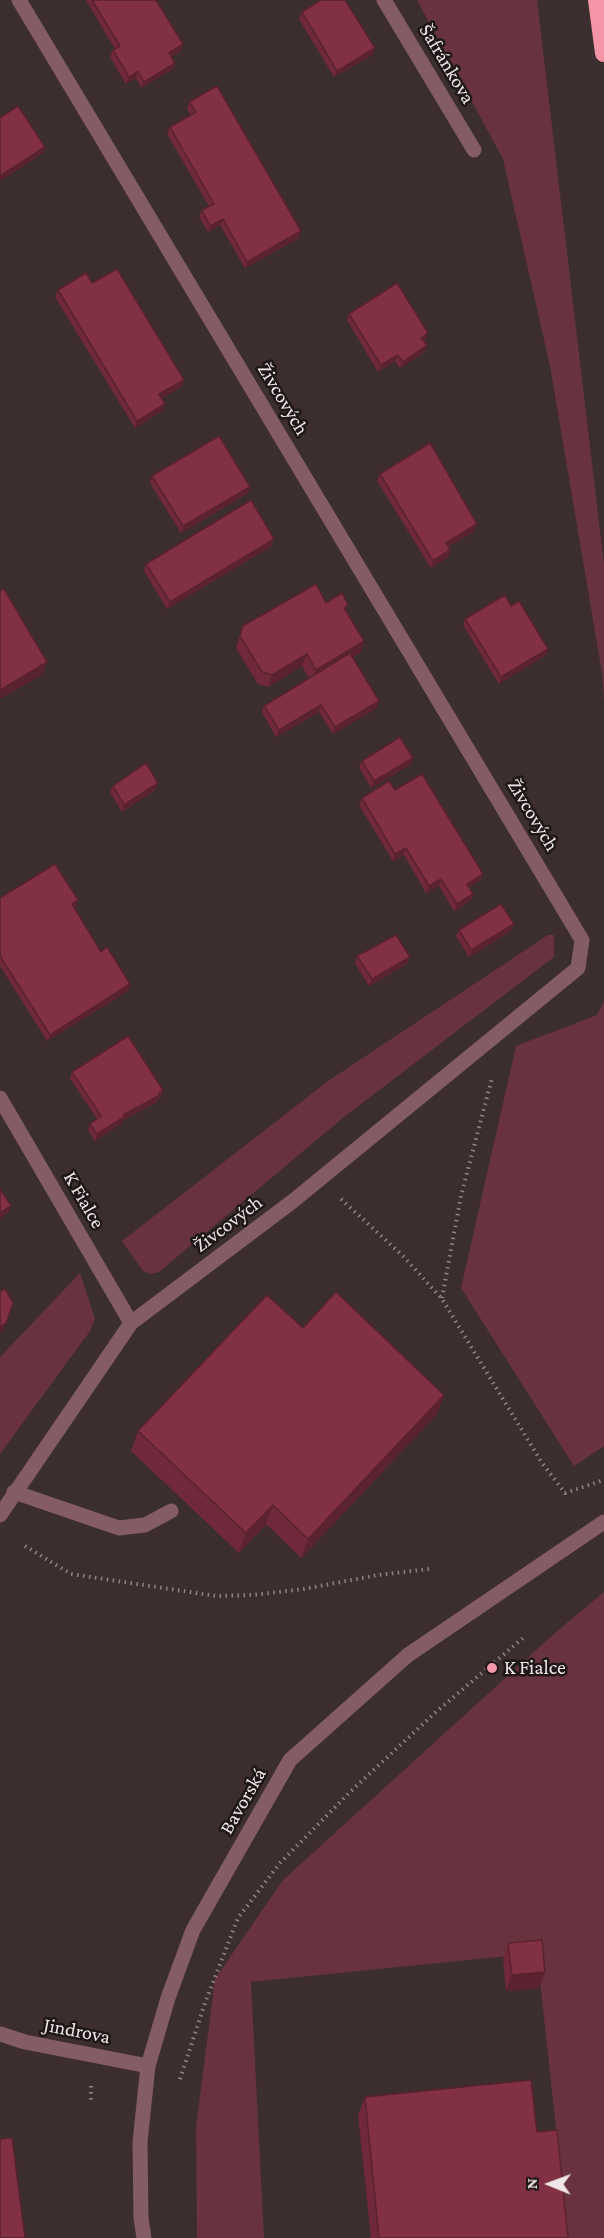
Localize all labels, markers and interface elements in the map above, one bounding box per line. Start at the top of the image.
street label: Šafránkova [414,20,480,108]
street label: Živcových [252,358,314,440]
street label: Živcových [502,774,564,856]
street label: K Fialce [58,1167,110,1233]
street label: Živcových [189,1190,267,1258]
place label: K Fialce [504,1656,566,1680]
marker: K Fialce [485,1661,499,1675]
street label: Bavorská [214,1764,272,1838]
street label: Jindrova [42,2013,112,2049]
north arrow [520,2154,580,2214]
text: N [523,2178,540,2189]

